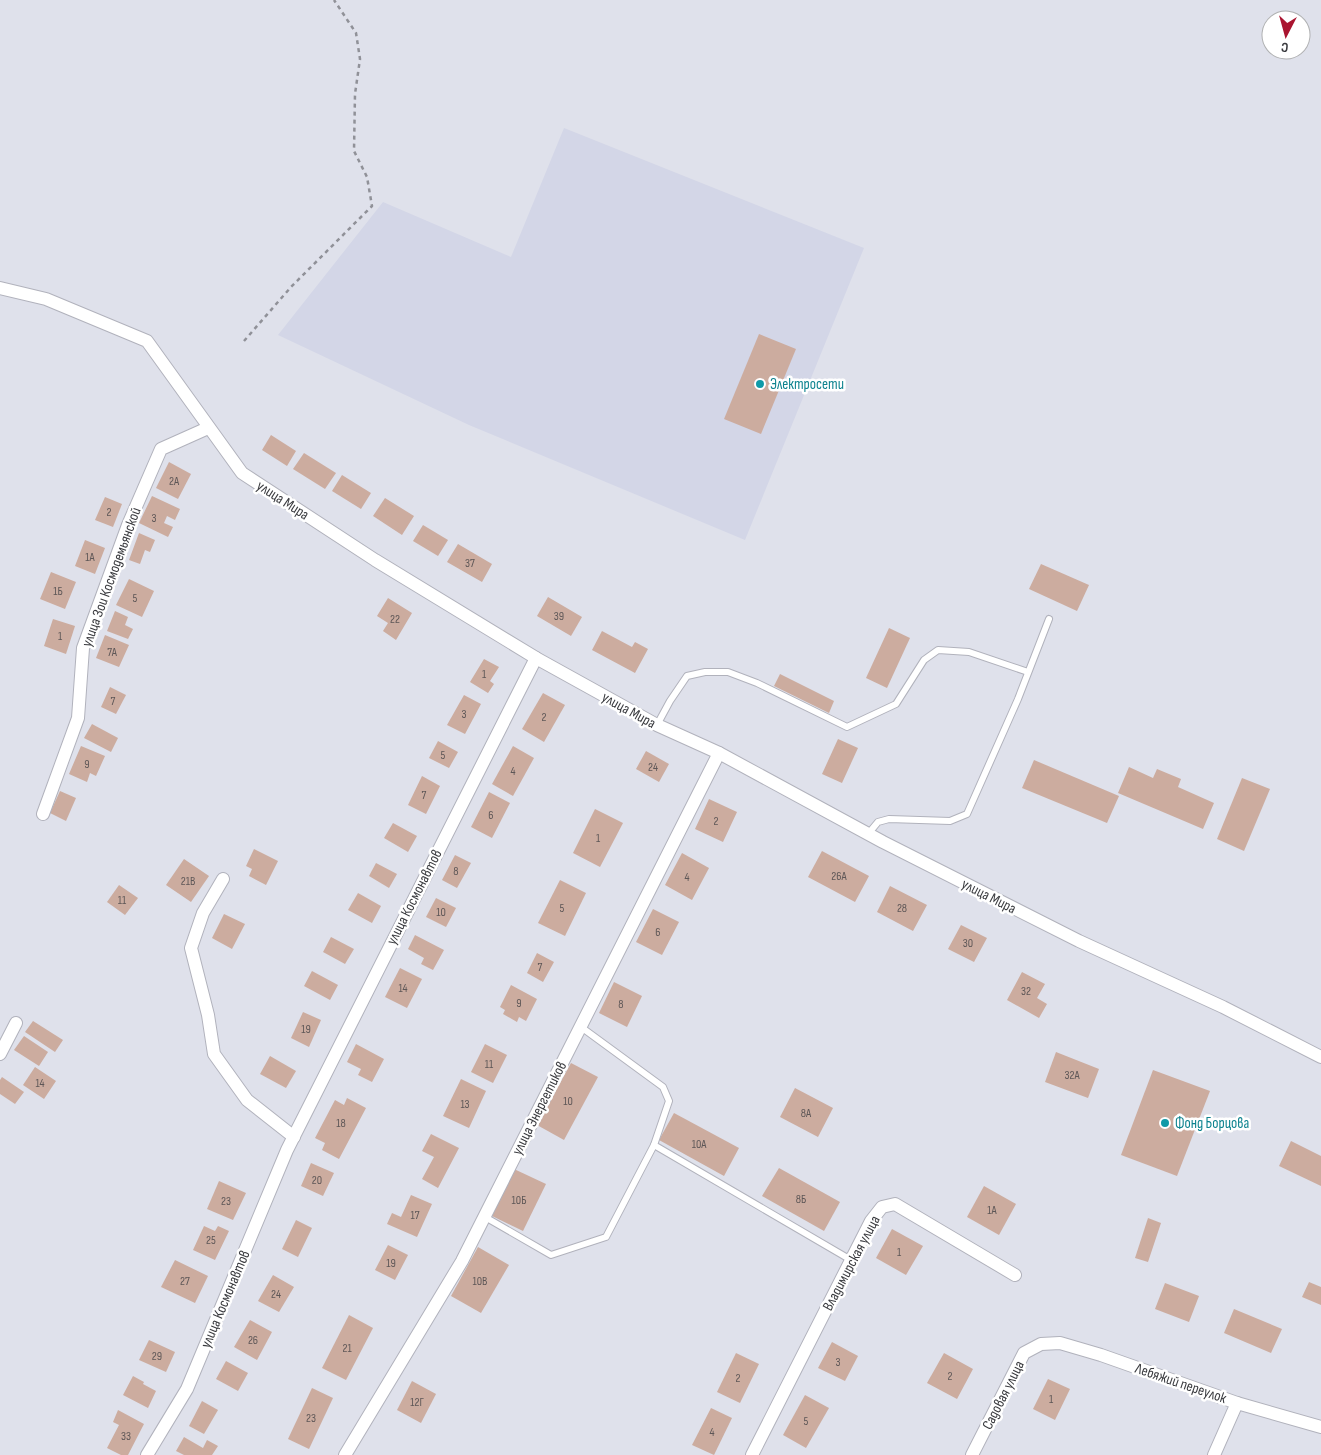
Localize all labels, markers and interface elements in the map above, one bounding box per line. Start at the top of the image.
north arrow [1261,10,1311,60]
text: С [1280,39,1289,56]
place label: Электросети [770,375,844,394]
marker: Электросети [754,378,766,390]
house number: 2А [169,474,180,489]
street label: улица Мира [253,476,313,525]
street label: улица Зои Космодемьянской [77,505,146,650]
house number: 2 [107,505,112,520]
house number: 3 [151,511,157,526]
house number: 1А [85,550,96,565]
house number: 37 [465,556,475,571]
house number: 1Б [53,584,63,599]
house number: 5 [133,591,138,606]
house number: 39 [554,609,564,624]
house number: 22 [390,612,400,627]
house number: 1 [58,629,63,644]
house number: 7А [107,645,118,660]
house number: 1 [482,667,487,682]
street label: улица Мира [598,688,659,733]
house number: 7 [111,694,116,709]
house number: 3 [461,707,467,722]
house number: 2 [542,710,547,725]
house number: 5 [441,748,446,763]
house number: 9 [84,757,90,772]
house number: 24 [648,760,658,775]
house number: 4 [510,764,516,779]
house number: 7 [422,788,427,803]
house number: 6 [488,808,494,823]
house number: 2 [714,814,719,829]
house number: 1 [596,831,601,846]
street label: улица Космонавтов [382,846,447,948]
house number: 8 [453,864,459,879]
house number: 26А [831,869,848,884]
house number: 4 [684,870,690,885]
house number: 21В [181,874,195,889]
street label: улица Мира [958,875,1019,918]
house number: 11 [118,893,127,908]
house number: 5 [560,901,565,916]
house number: 28 [897,901,907,916]
house number: 10 [436,905,446,920]
house number: 6 [655,925,661,940]
house number: 30 [963,936,973,951]
house number: 7 [538,960,543,975]
house number: 14 [398,981,408,996]
house number: 32 [1021,984,1031,999]
house number: 9 [516,996,522,1011]
house number: 8 [618,997,624,1012]
house number: 19 [301,1022,311,1037]
house number: 11 [485,1057,494,1072]
street label: улица Энергетиков [508,1058,571,1158]
house number: 32А [1064,1068,1080,1083]
house number: 14 [35,1076,45,1091]
house number: 10 [563,1094,573,1109]
house number: 13 [460,1097,470,1112]
house number: 8А [801,1106,812,1121]
place label: Фонд Борцова [1175,1114,1249,1133]
house number: 18 [336,1116,346,1131]
marker: Фонд Борцова [1159,1117,1171,1129]
house number: 10А [692,1137,707,1152]
house number: 20 [312,1173,322,1188]
house number: 8Б [796,1192,806,1207]
house number: 10Б [512,1193,526,1208]
house number: 23 [221,1194,231,1209]
house number: 1А [987,1203,998,1218]
house number: 17 [411,1208,420,1223]
street label: Владимирская улица [818,1212,885,1314]
house number: 25 [206,1233,216,1248]
house number: 1 [897,1245,902,1260]
street label: улица Космонавтов [196,1247,255,1351]
house number: 19 [386,1256,396,1271]
house number: 27 [180,1274,190,1289]
house number: 10В [473,1274,487,1289]
house number: 24 [271,1287,281,1302]
house number: 26 [248,1333,258,1348]
house number: 21 [342,1341,352,1356]
house number: 29 [152,1349,162,1364]
house number: 3 [835,1355,841,1370]
street label: Садовая улица [978,1357,1029,1433]
street label: Лебяжий переулок [1132,1359,1229,1408]
house number: 2 [948,1369,953,1384]
house number: 2 [736,1371,741,1386]
house number: 1 [1049,1392,1054,1407]
house number: 12Г [410,1395,424,1410]
house number: 23 [306,1411,316,1426]
house number: 5 [804,1414,809,1429]
house number: 4 [709,1425,715,1440]
house number: 33 [121,1429,131,1444]

